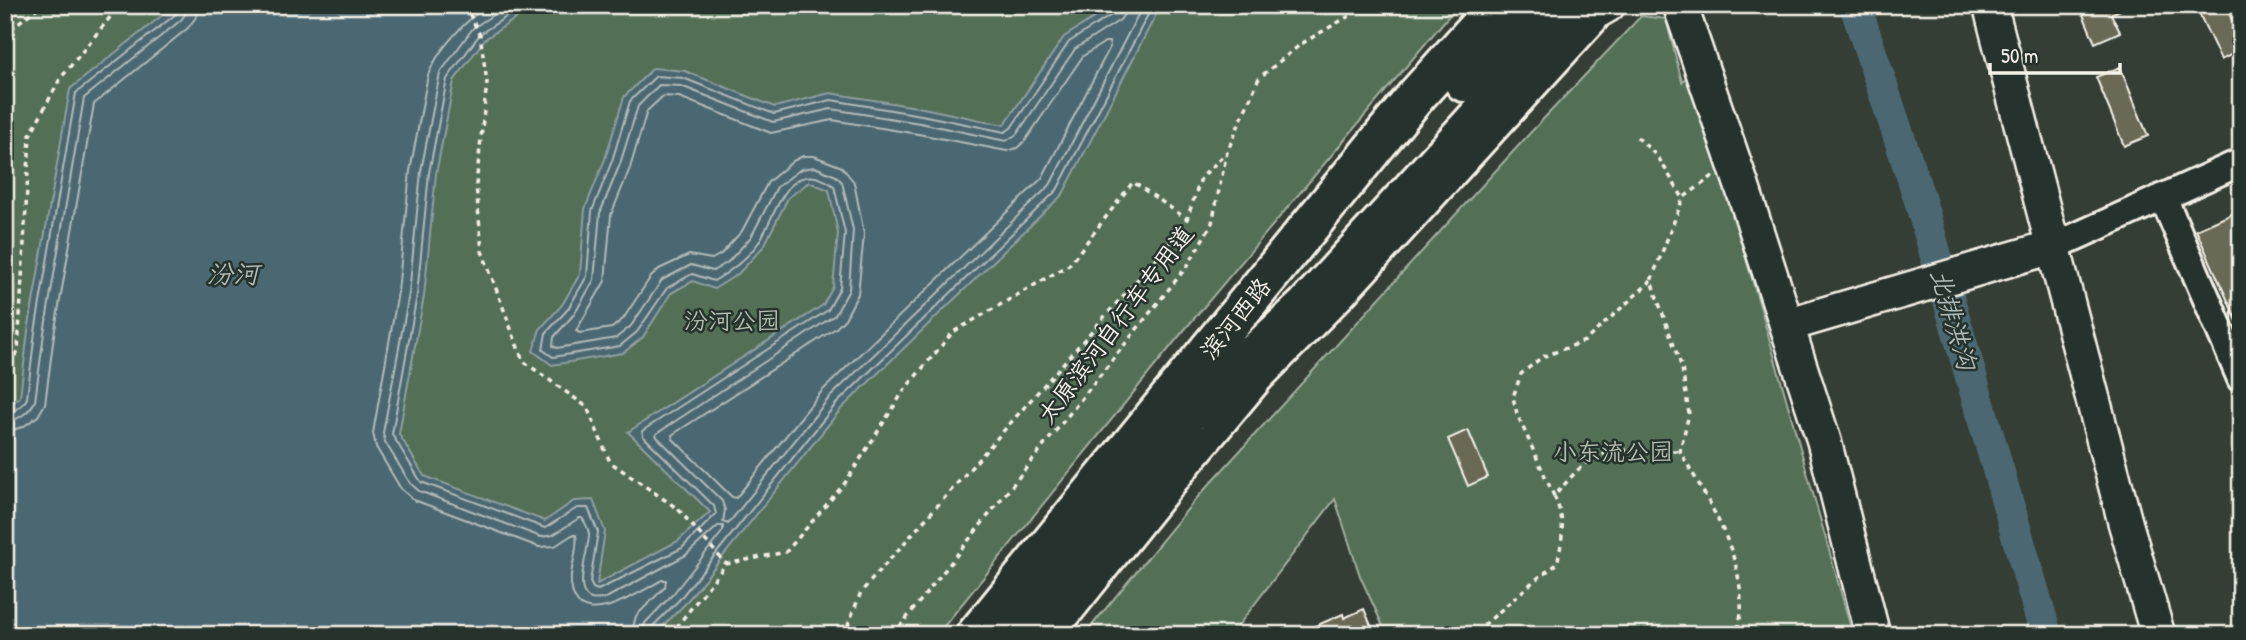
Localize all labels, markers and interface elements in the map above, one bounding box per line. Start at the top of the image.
scale bar [1990,32,2120,76]
text: 50 m [2001,41,2038,70]
street label: 太原滨河自行车专用道 [1030,219,1200,429]
water label: 汾河 [207,256,263,291]
water label: 北排洪沟 [1923,264,1986,376]
street label: 滨河西路 [1192,271,1278,365]
park label: 汾河公园 [684,304,780,336]
park label: 小东流公园 [1553,435,1673,467]

